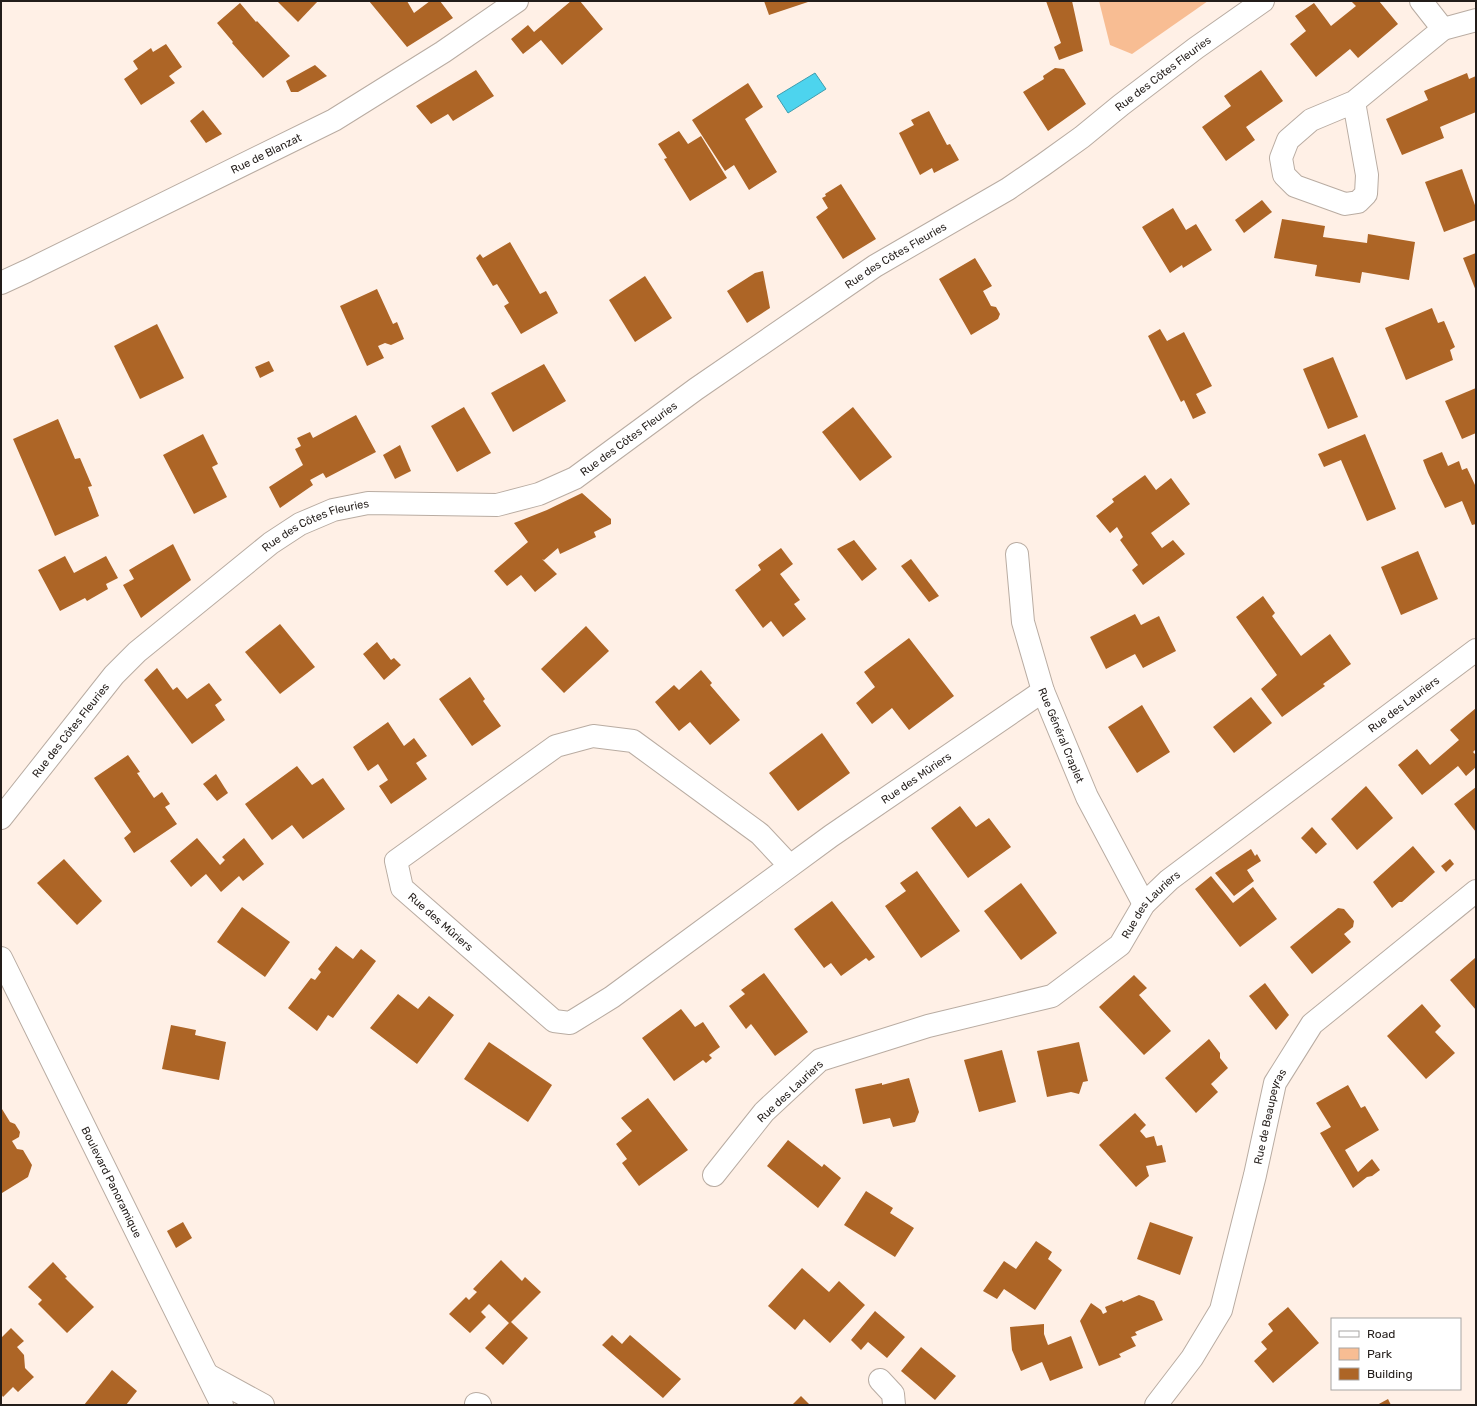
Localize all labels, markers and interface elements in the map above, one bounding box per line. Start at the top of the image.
street label: Rue des Côtes Fleuries [1113,33,1214,114]
street label: Rue de Blanzat [229,131,304,177]
street label: Rue des Côtes Fleuries [842,220,949,292]
street label: Rue des Côtes Fleuries [578,399,680,479]
street label: Rue des Côtes Fleuries [260,497,370,555]
street label: Rue des Lauriers [1366,674,1442,735]
street label: Rue des Côtes Fleuries [30,680,112,780]
street label: Rue Général Craplet [1035,686,1087,786]
street label: Rue des Mûriers [879,750,954,807]
street label: Rue des Lauriers [1119,868,1183,941]
street label: Rue des Mûriers [405,890,476,954]
street label: Rue des Lauriers [755,1057,826,1125]
street label: Rue de Beaupeyras [1251,1066,1289,1166]
street label: Boulevard Panoramique [78,1125,144,1240]
legend [1331,1318,1461,1390]
text: Road [1367,1327,1395,1341]
text: Park [1367,1347,1393,1361]
text: Building [1367,1367,1413,1381]

